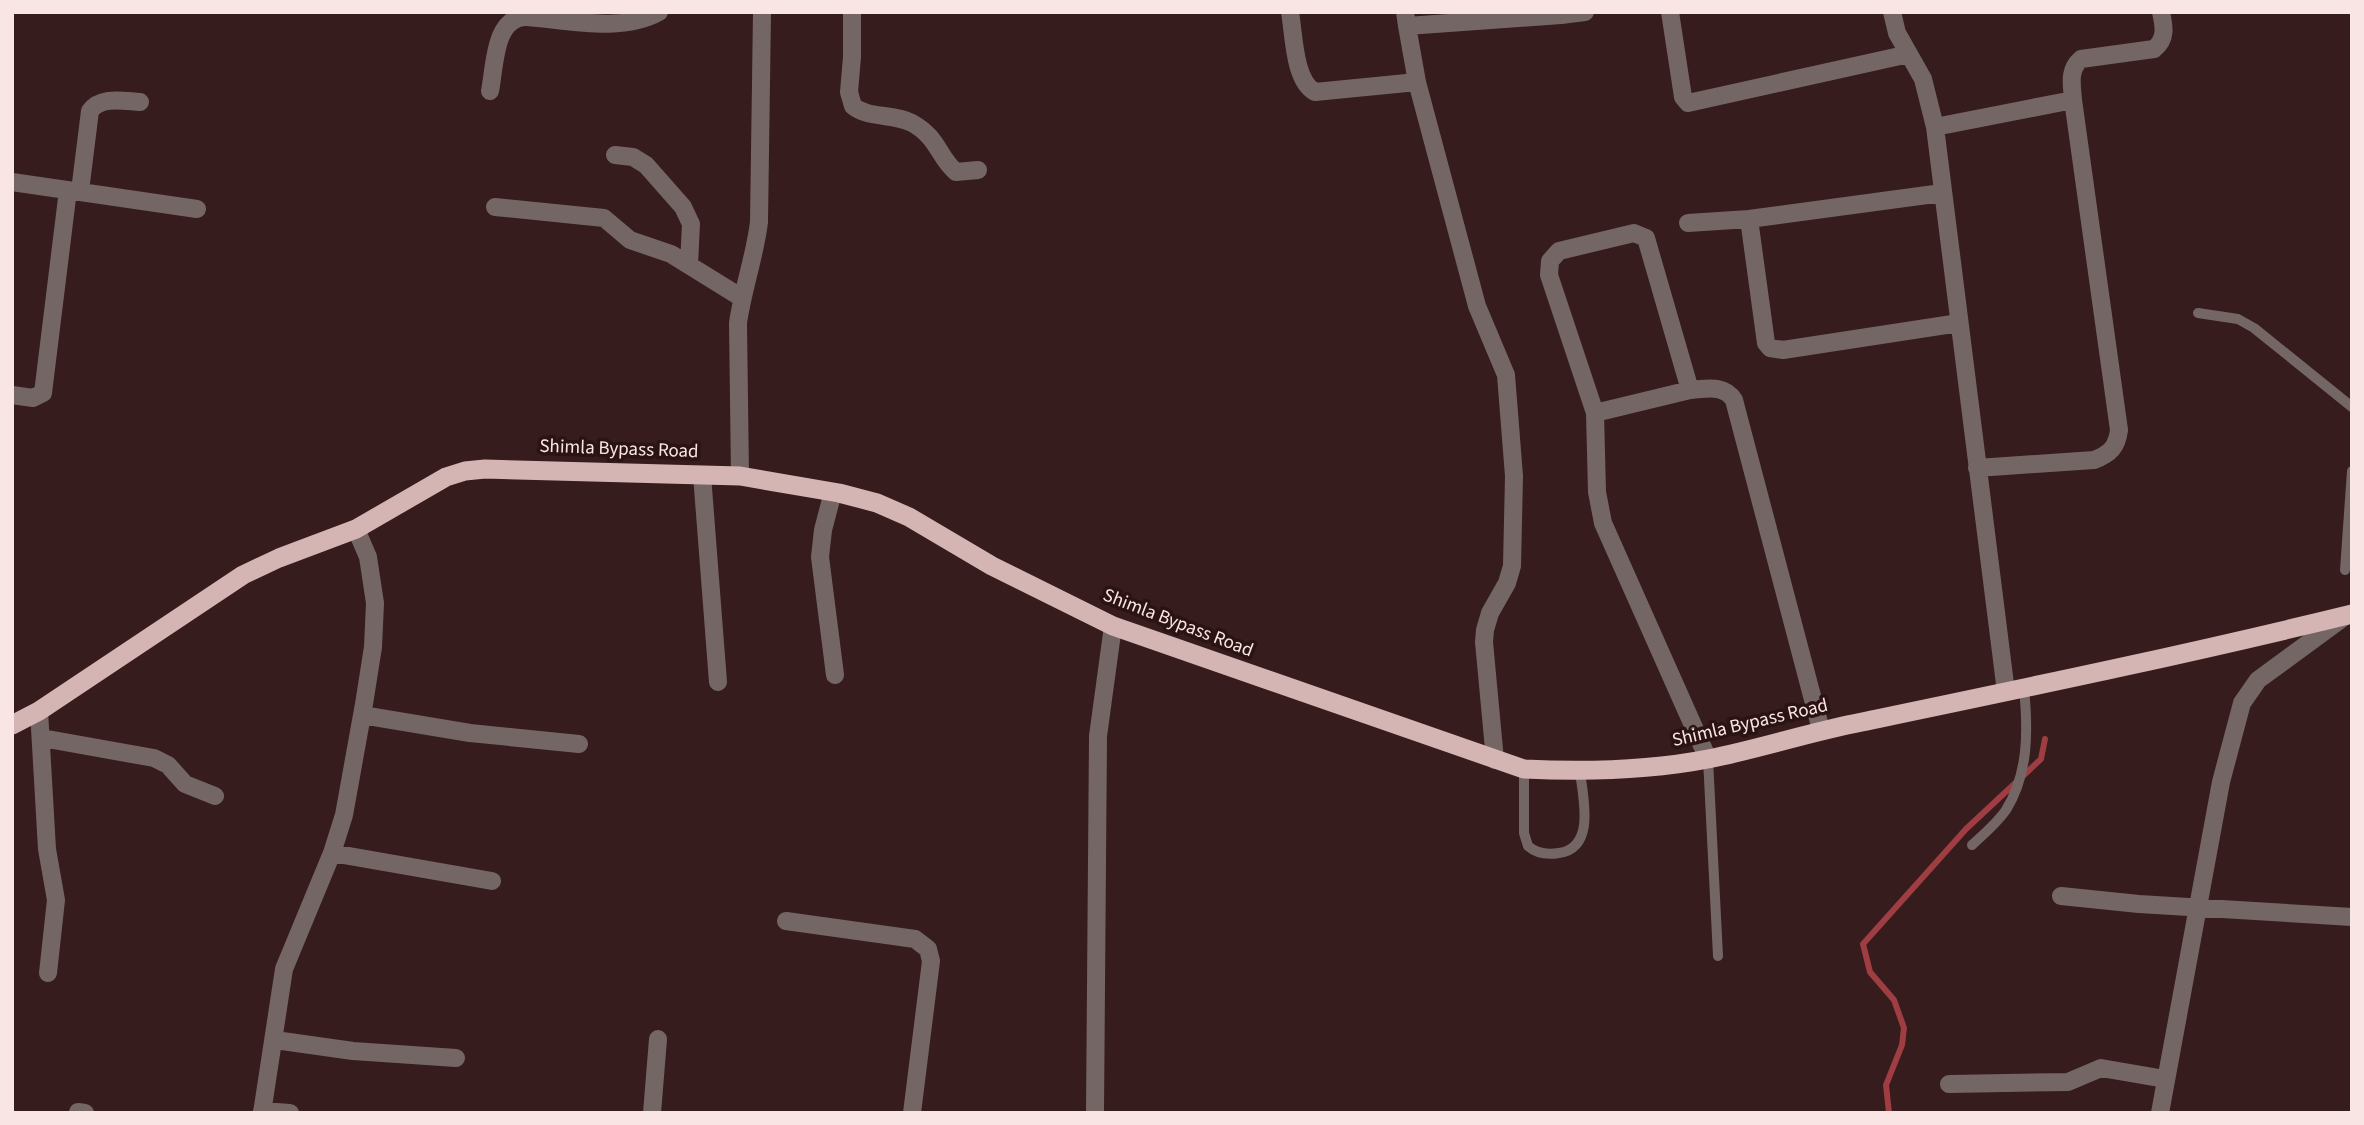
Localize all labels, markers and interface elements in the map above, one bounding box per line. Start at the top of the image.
street label: Shimla Bypass Road [539,433,699,465]
street label: Shimla Bypass Road [1099,582,1257,664]
street label: Shimla Bypass Road [1669,692,1831,754]

